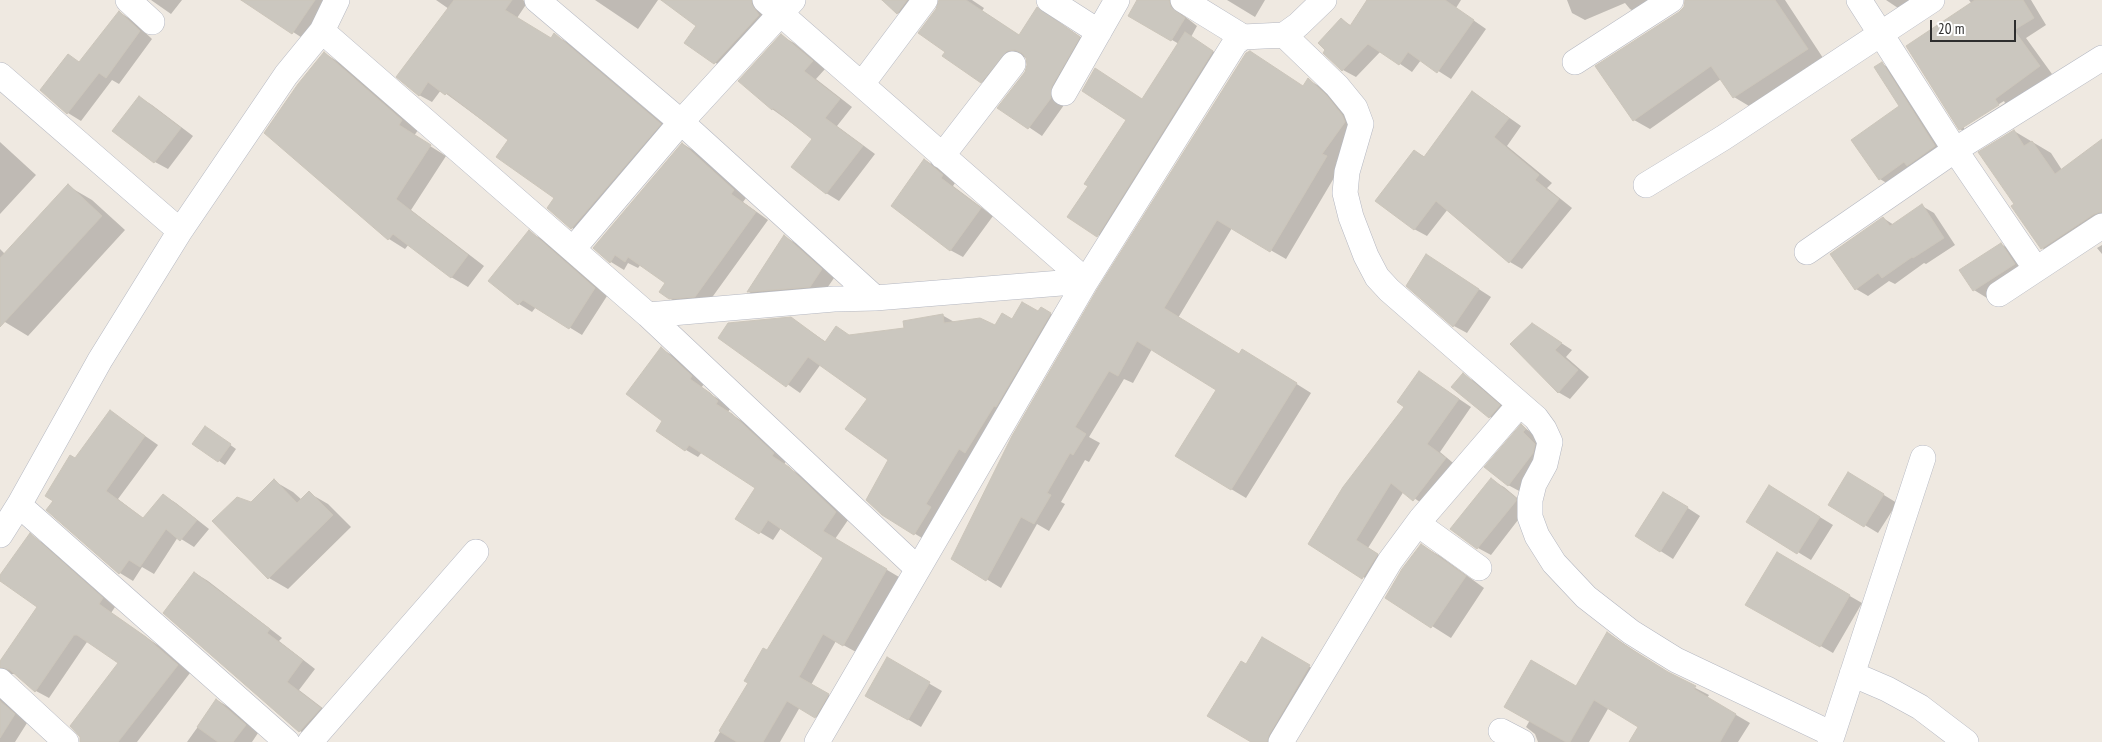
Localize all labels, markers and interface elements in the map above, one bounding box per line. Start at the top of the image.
scale bar [1932,10,2018,42]
text: 20 m [1938,19,1964,38]

